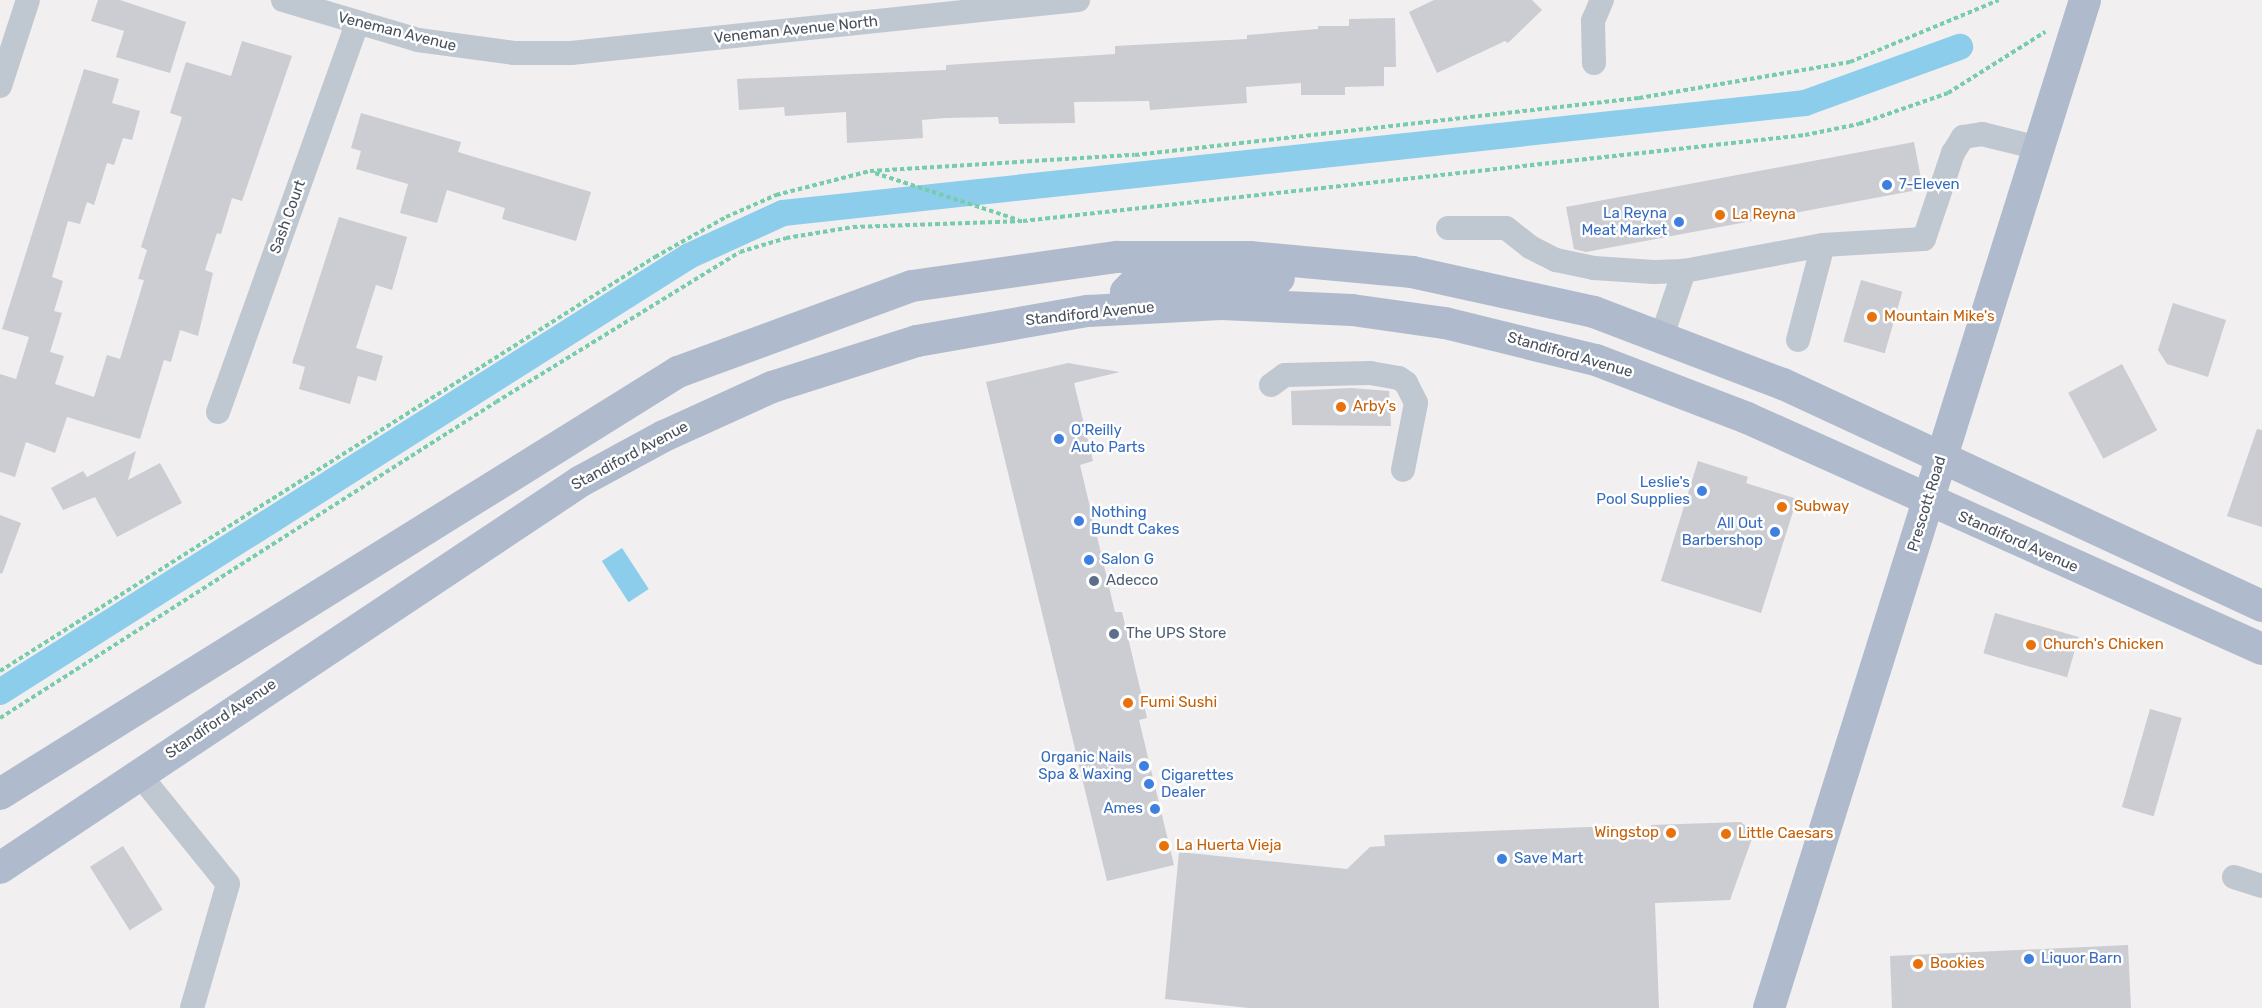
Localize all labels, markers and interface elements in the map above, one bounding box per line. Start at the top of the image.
street label: Veneman Avenue [336,9,458,55]
street label: Veneman Avenue North [713,12,879,48]
place label: 7-Eleven [1899,176,1960,194]
street label: Sash Court [266,178,310,256]
marker: 7-Eleven [1880,178,1894,192]
place label: La Reyna Meat Market [1581,204,1667,239]
place label: La Reyna [1732,206,1796,224]
marker: La Reyna [1713,208,1727,222]
marker: La Reyna Meat Market [1672,215,1686,229]
street label: Standiford Avenue [1024,298,1156,330]
place label: Mountain Mike's [1884,308,1995,326]
marker: Mountain Mike's [1865,310,1879,324]
street label: Standiford Avenue [1505,328,1635,382]
place label: Arby's [1353,398,1396,416]
marker: Arby's [1334,400,1348,414]
street label: Standiford Avenue [568,418,692,494]
place label: O'Reilly Auto Parts [1071,421,1145,456]
marker: O'Reilly Auto Parts [1052,432,1066,446]
street label: Prescott Road [1904,454,1950,554]
place label: Leslie's Pool Supplies [1596,473,1690,508]
marker: Leslie's Pool Supplies [1695,484,1709,498]
place label: Subway [1794,498,1849,516]
marker: Subway [1775,500,1789,514]
place label: Nothing Bundt Cakes [1091,503,1179,538]
street label: Standiford Avenue [1955,507,2081,577]
marker: Nothing Bundt Cakes [1072,514,1086,528]
place label: All Out Barbershop [1682,514,1763,549]
marker: All Out Barbershop [1768,525,1782,539]
place label: Salon G [1101,551,1154,569]
marker: Salon G [1082,553,1096,567]
place label: Adecco [1106,572,1158,590]
marker: Adecco [1087,574,1101,588]
place label: The UPS Store [1126,625,1227,643]
marker: The UPS Store [1107,627,1121,641]
place label: Church's Chicken [2043,636,2164,654]
marker: Church's Chicken [2024,638,2038,652]
street label: Standiford Avenue [162,675,280,763]
place label: Fumi Sushi [1140,694,1217,712]
marker: Fumi Sushi [1121,696,1135,710]
place label: Organic Nails Spa & Waxing [1038,748,1132,783]
marker: Organic Nails Spa & Waxing [1137,759,1151,773]
place label: Cigarettes Dealer [1161,766,1234,801]
marker: Cigarettes Dealer [1142,777,1156,791]
place label: Ames [1104,800,1143,818]
marker: Ames [1148,802,1162,816]
place label: Wingstop [1594,824,1659,842]
place label: Little Caesars [1738,825,1833,843]
marker: Wingstop [1664,826,1678,840]
marker: Little Caesars [1719,827,1733,841]
place label: La Huerta Vieja [1176,837,1282,855]
marker: La Huerta Vieja [1157,839,1171,853]
place label: Save Mart [1514,850,1583,868]
marker: Save Mart [1495,852,1509,866]
place label: Liquor Barn [2041,950,2122,968]
marker: Liquor Barn [2022,952,2036,966]
place label: Bookies [1930,955,1985,973]
marker: Bookies [1911,957,1925,971]

